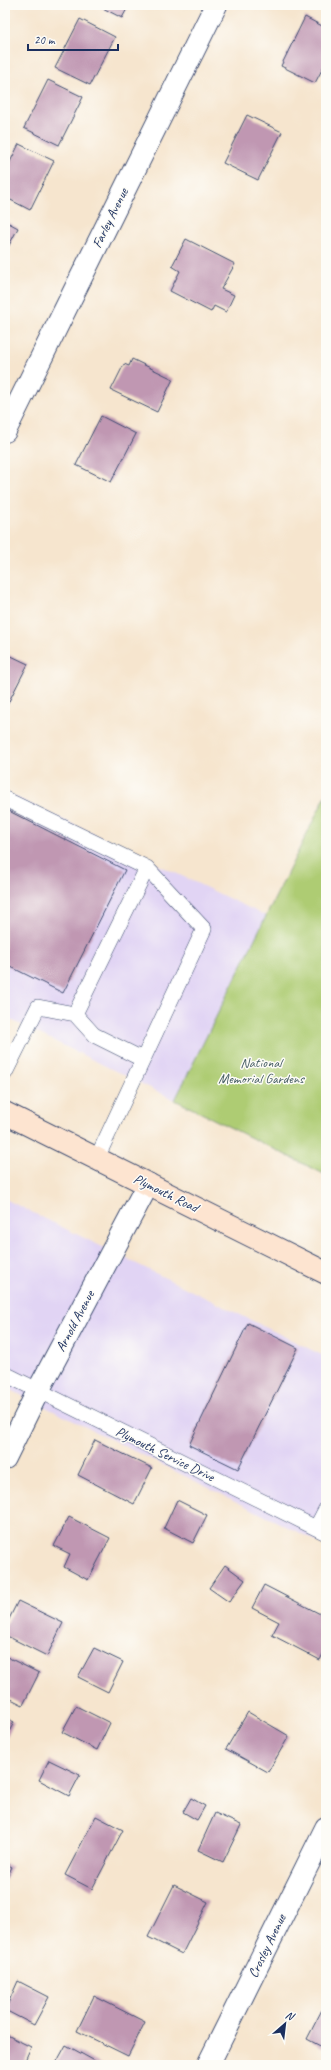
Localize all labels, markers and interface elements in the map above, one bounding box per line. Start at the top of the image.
scale bar [28,26,118,52]
text: 20 m [34,32,56,48]
street label: Farley Avenue [88,184,132,251]
park label: National Memorial Gardens [218,1054,305,1087]
street label: Plymouth Road [131,1170,203,1217]
street label: Arnold Avenue [52,1286,99,1354]
street label: Plymouth Service Drive [113,1423,218,1486]
street label: Crosley Avenue [244,1910,290,1981]
north arrow [265,2004,305,2044]
text: N [283,2007,298,2024]

